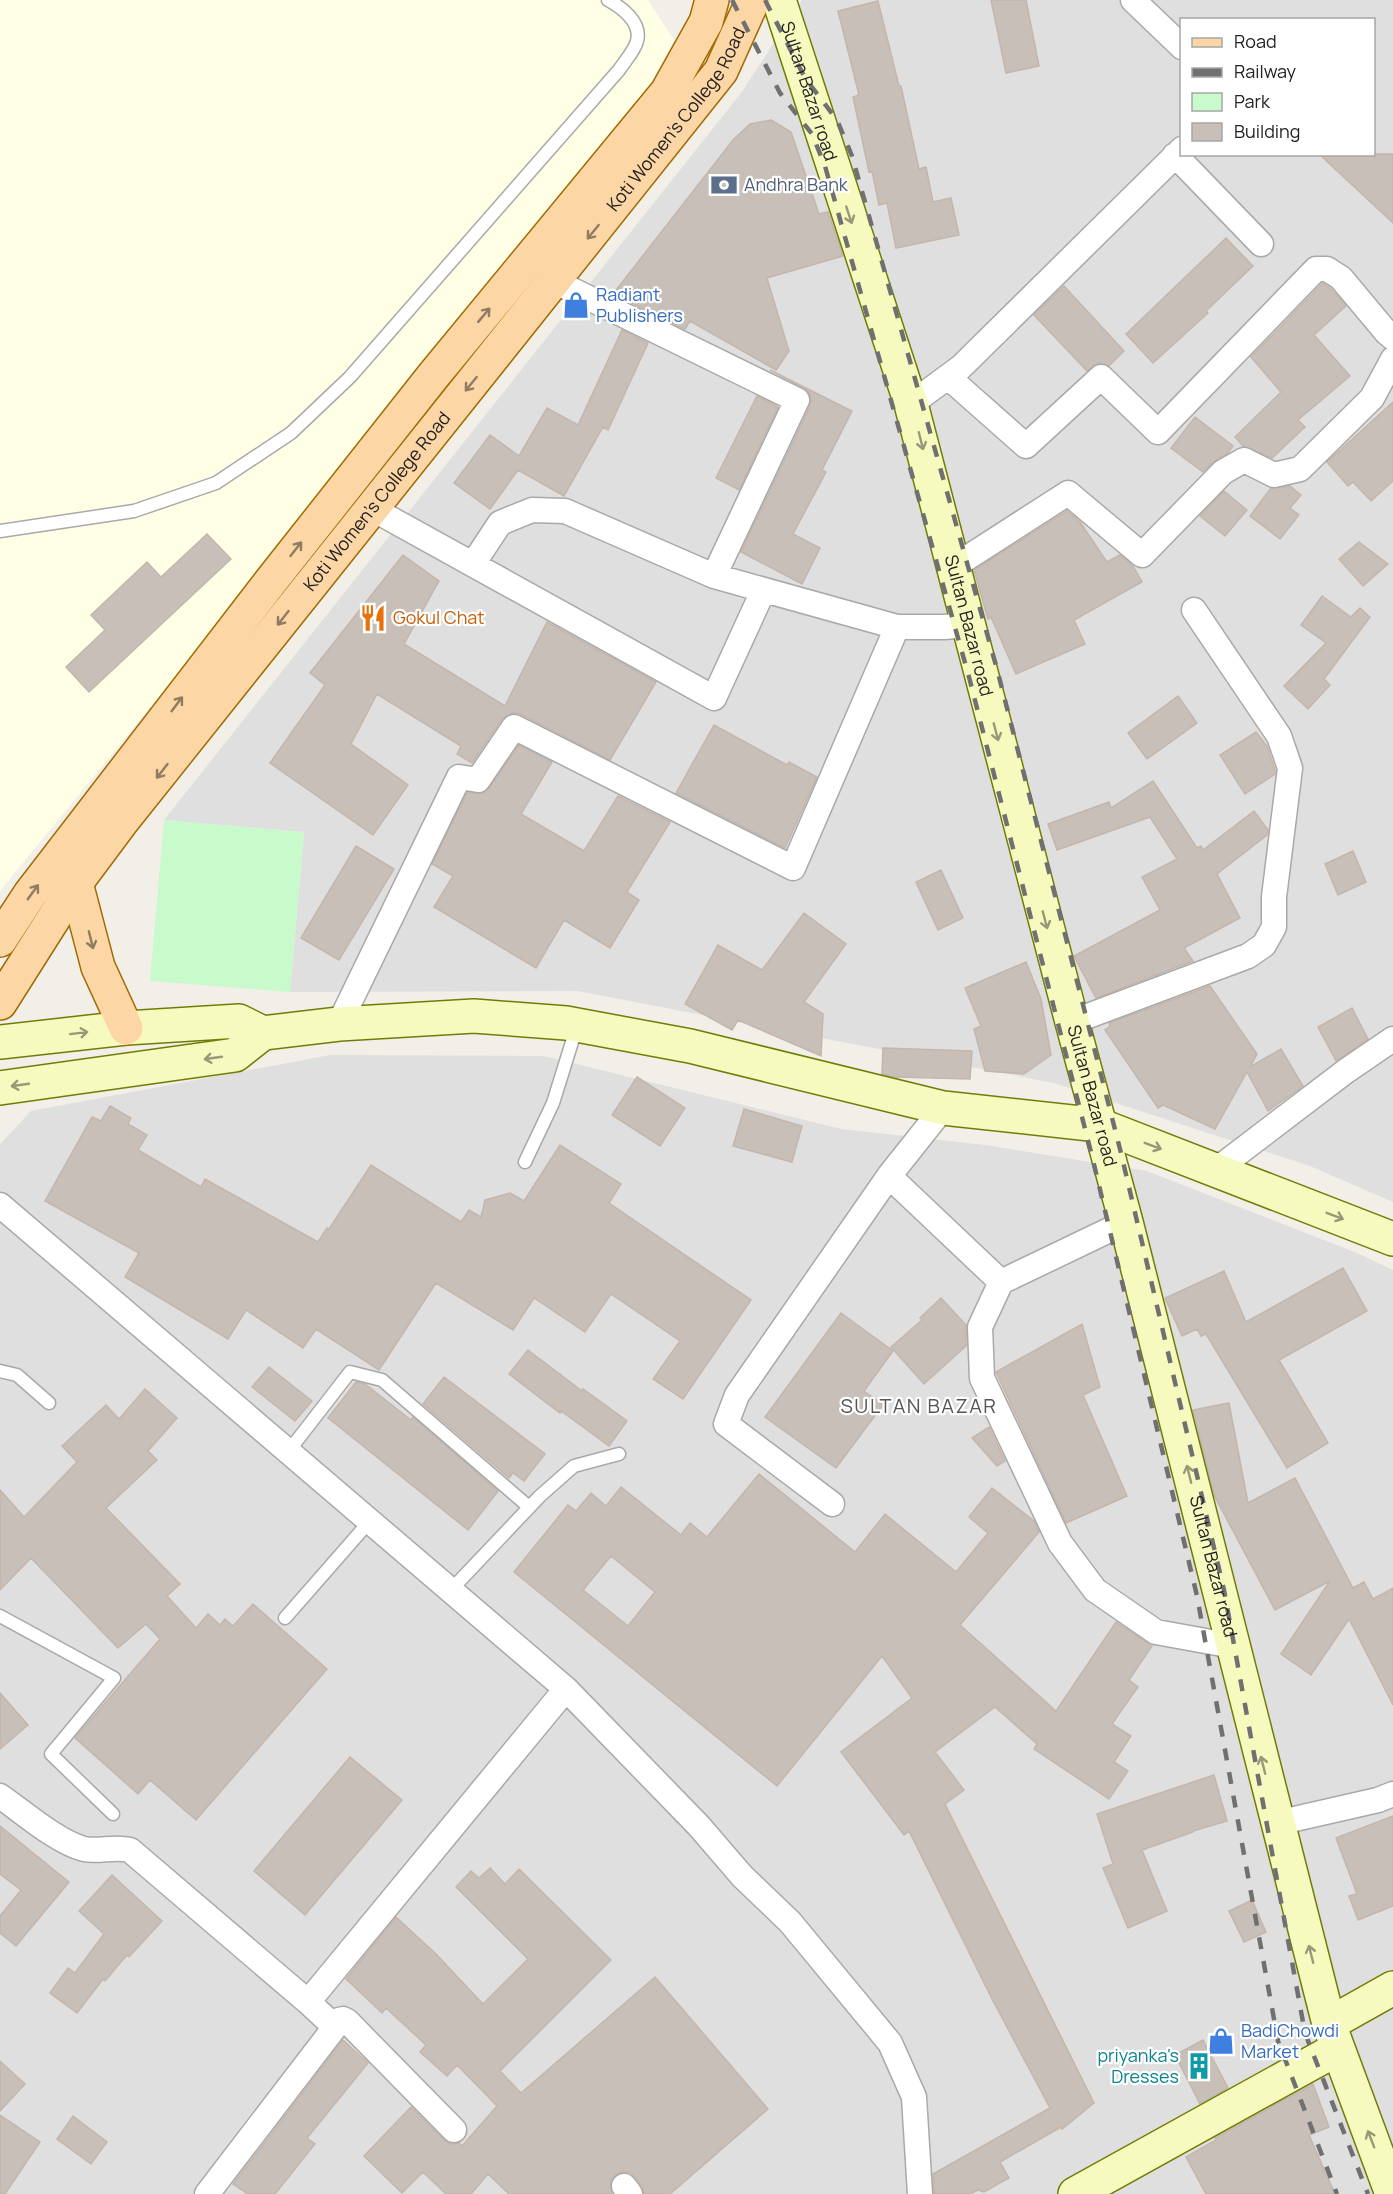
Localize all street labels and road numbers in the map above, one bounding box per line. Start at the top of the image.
street label: Sultan Bazar road [776,18,844,164]
street label: Koti Women's College Road [601,23,750,216]
street label: Koti Women's College Road [297,406,455,596]
street label: Sultan Bazar road [940,552,1000,699]
street label: Sultan Bazar road [1062,1022,1123,1169]
street label: Sultan Bazar road [1185,1493,1244,1639]

